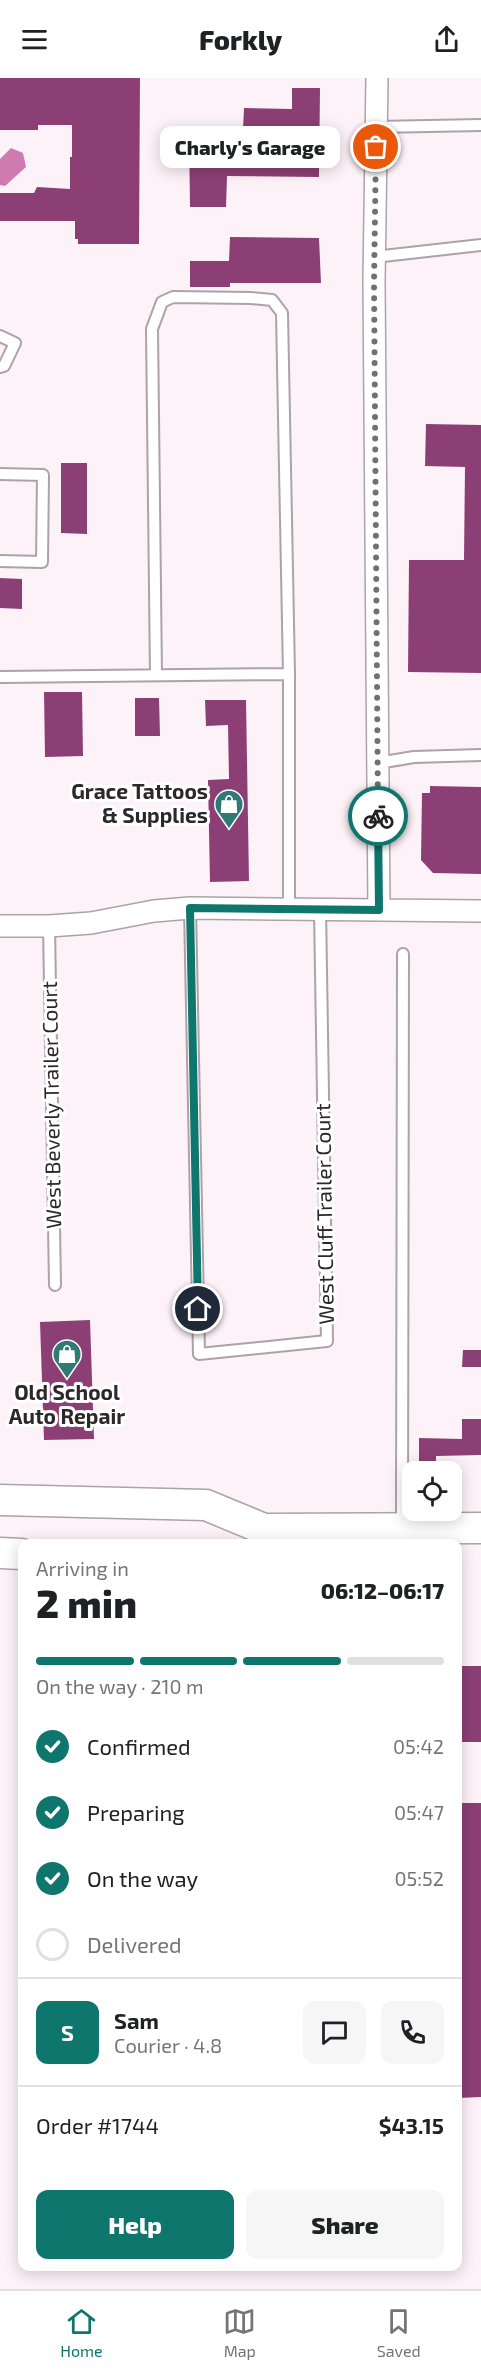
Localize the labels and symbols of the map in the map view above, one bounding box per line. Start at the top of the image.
pin [350,121,401,172]
callout: Charly's Garage [160,126,340,168]
place label: Grace Tattoos & Supplies [71,778,208,827]
courier [348,786,408,846]
shop icon: Grace Tattoos & Supplies [213,788,245,830]
street label: West Beverly Trailer Court [36,981,65,1229]
street label: West Cluff Trailer Court [309,1103,338,1325]
pin [172,1283,223,1334]
shop icon: Old School Auto Repair [51,1338,83,1380]
place label: Old School Auto Repair [9,1379,125,1428]

